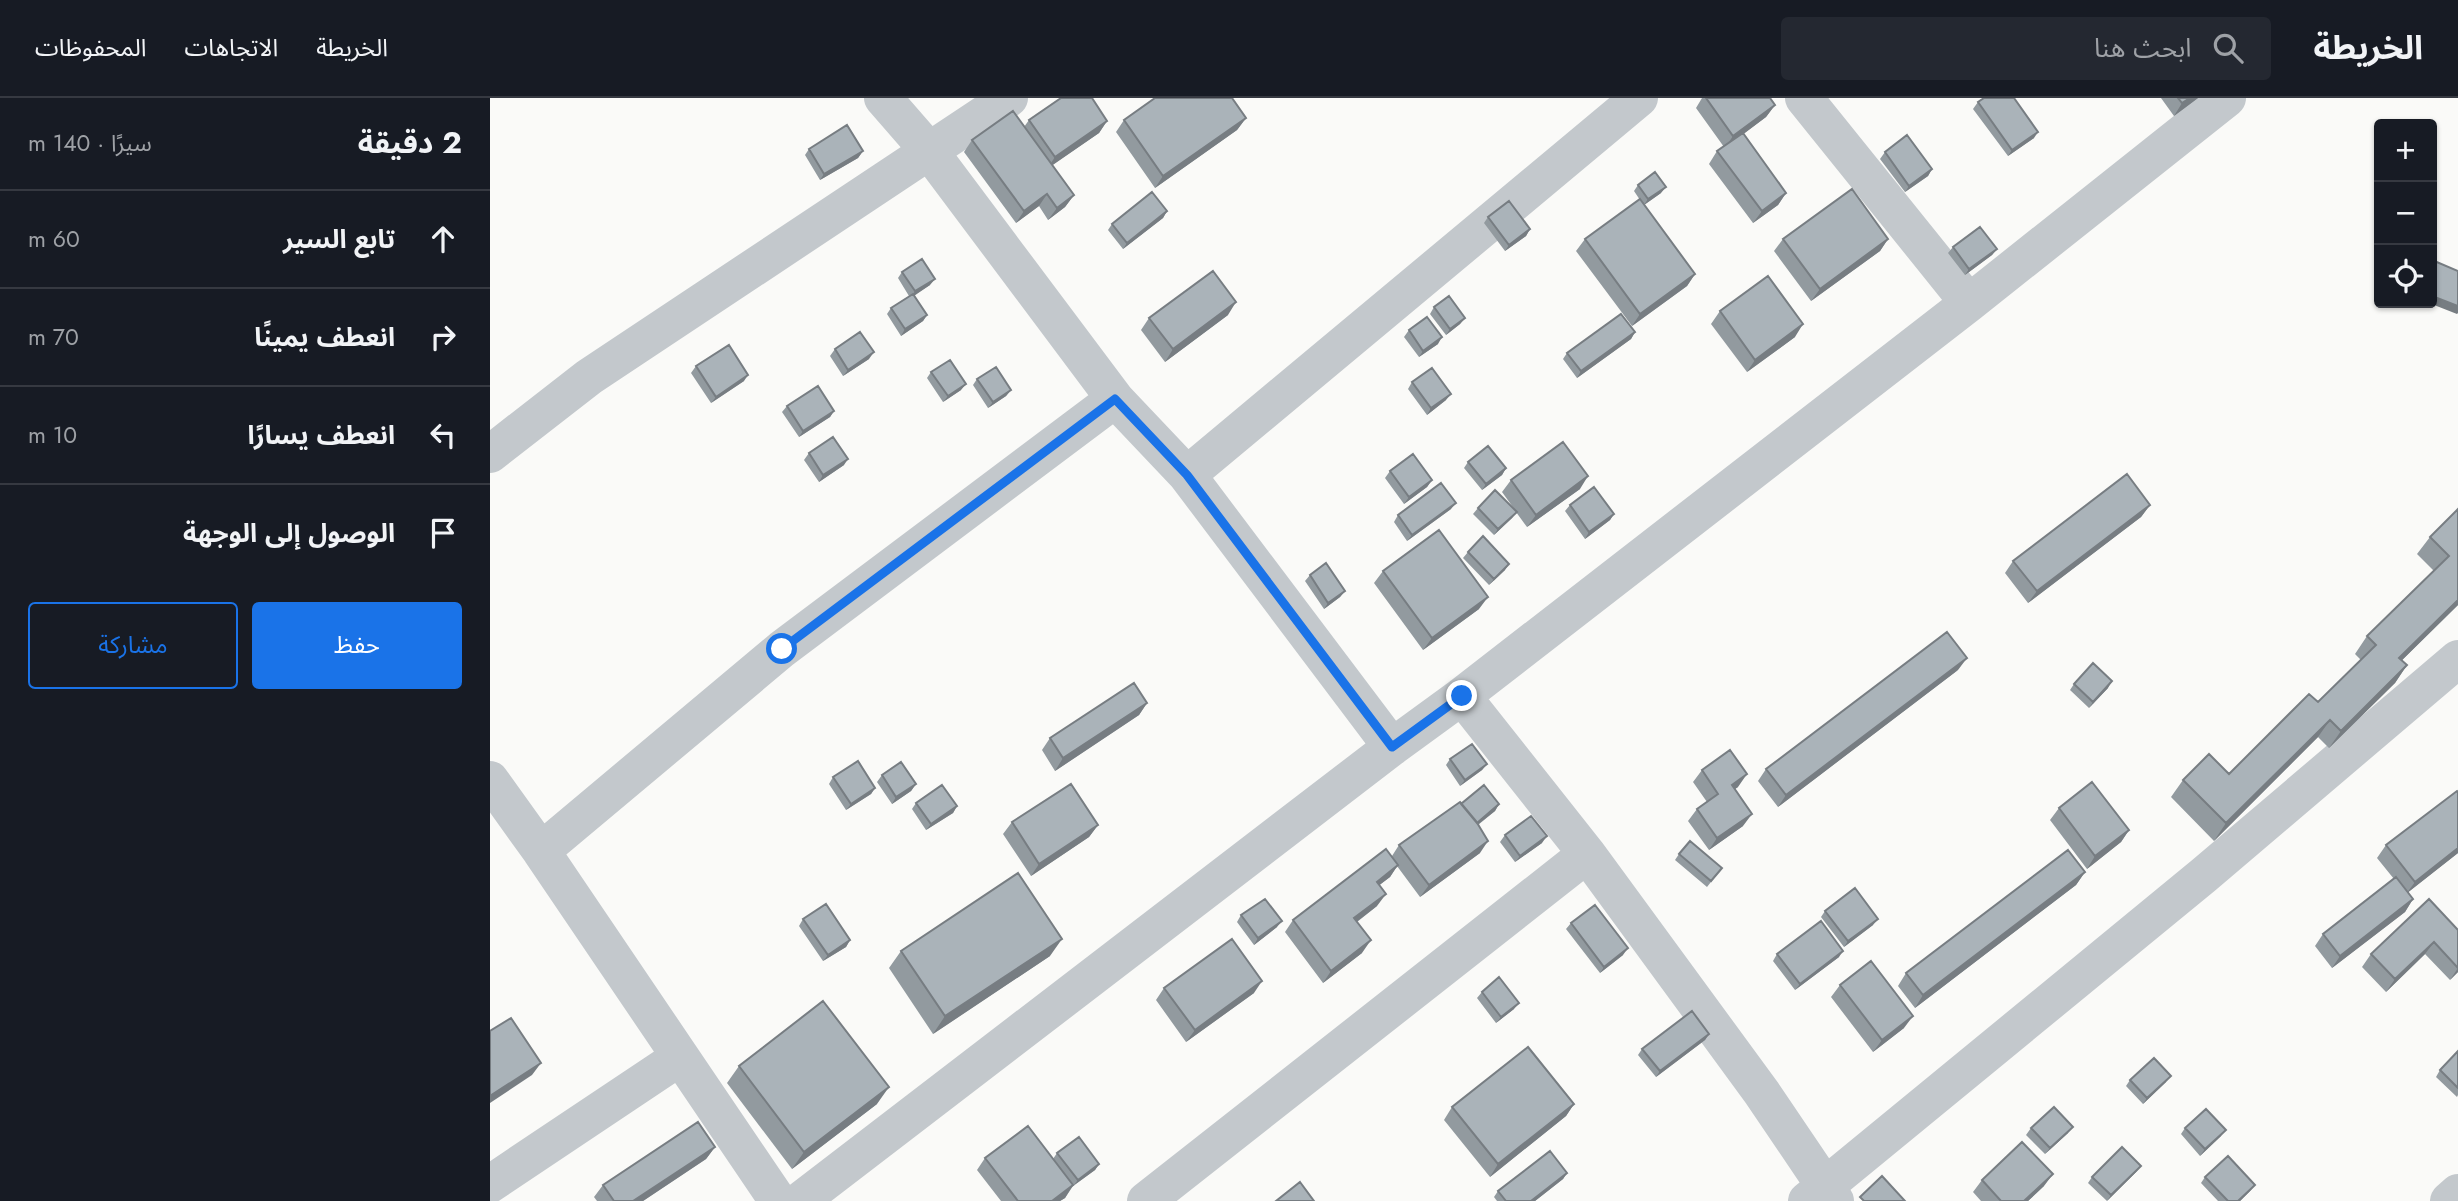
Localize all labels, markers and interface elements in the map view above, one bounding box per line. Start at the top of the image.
search box [1781,17,2271,80]
text: الخريطة [2313,24,2423,71]
text: ابحث هنا [2094,29,2191,67]
icon: search [2209,29,2247,67]
text: المحفوظات [35,30,146,65]
text: الاتجاهات [184,30,278,65]
text: الخريطة [316,30,388,65]
map controls [2374,119,2437,308]
button: + [2374,119,2437,182]
text: 2 دقيقة [358,121,462,164]
text: سيرًا · 140 m [28,126,152,160]
button: − [2374,182,2437,245]
text: تابع السير [283,220,395,258]
icon: ahead [424,220,462,258]
text: 60 m [28,222,80,256]
button: locate [2374,245,2437,308]
text: انعطف يمينًا [254,318,395,356]
icon: right [424,318,462,356]
text: 70 m [28,320,79,354]
text: انعطف يسارًا [248,416,395,454]
icon: left [424,416,462,454]
text: 10 m [28,418,77,452]
text: الوصول إلى الوجهة [183,514,395,552]
icon: arrive [424,514,462,552]
button: مشاركة [28,602,238,689]
button: حفظ [252,602,462,689]
route start [766,633,797,664]
route end [1446,680,1477,711]

